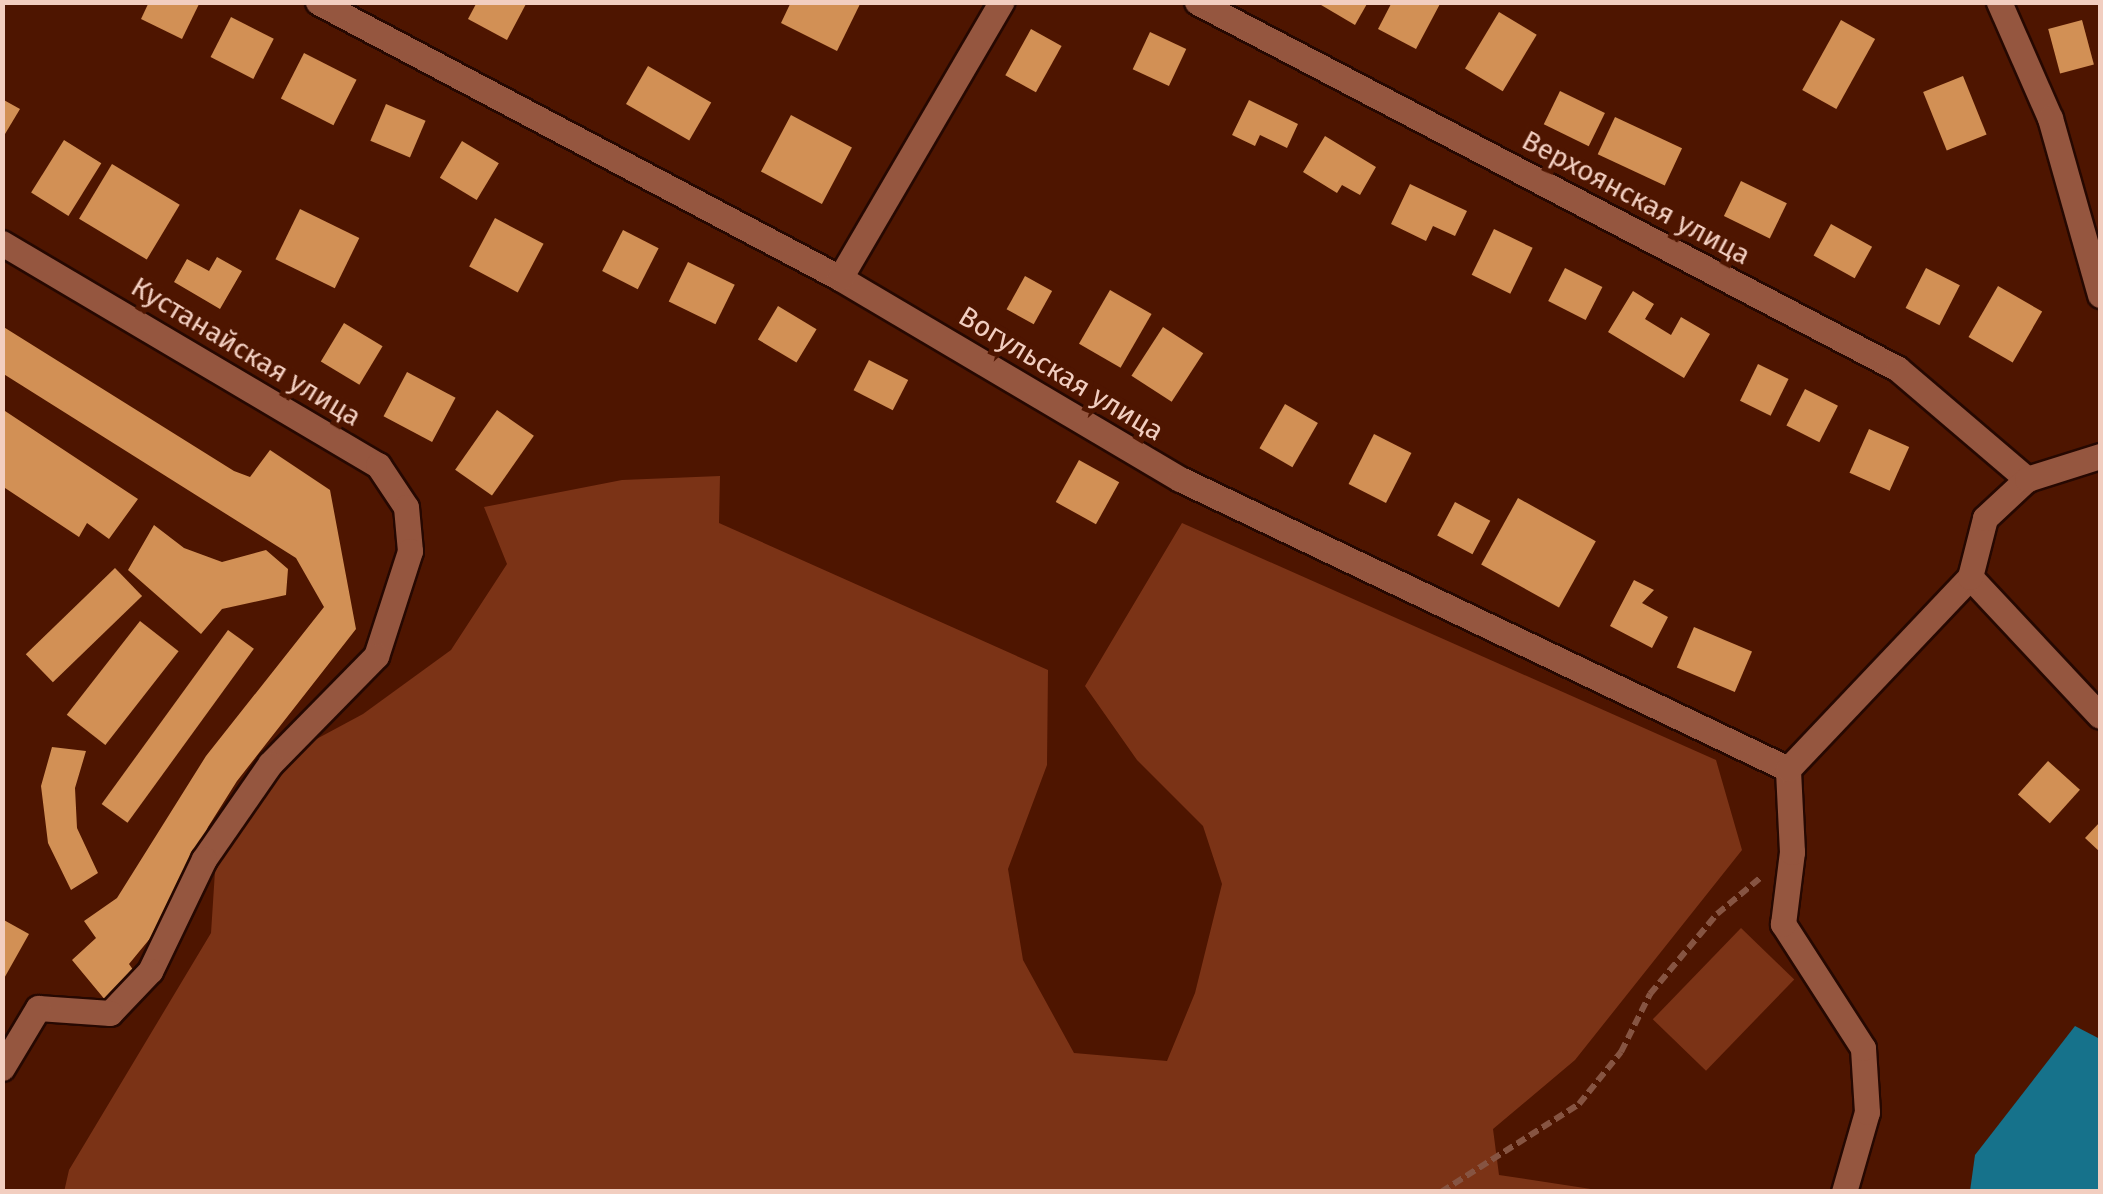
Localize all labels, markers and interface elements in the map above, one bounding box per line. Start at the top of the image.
street label: Верхоянская улица [1516,124,1756,272]
street label: Кустанайская улица [125,270,367,434]
street label: Вогульская улица [952,300,1170,448]

